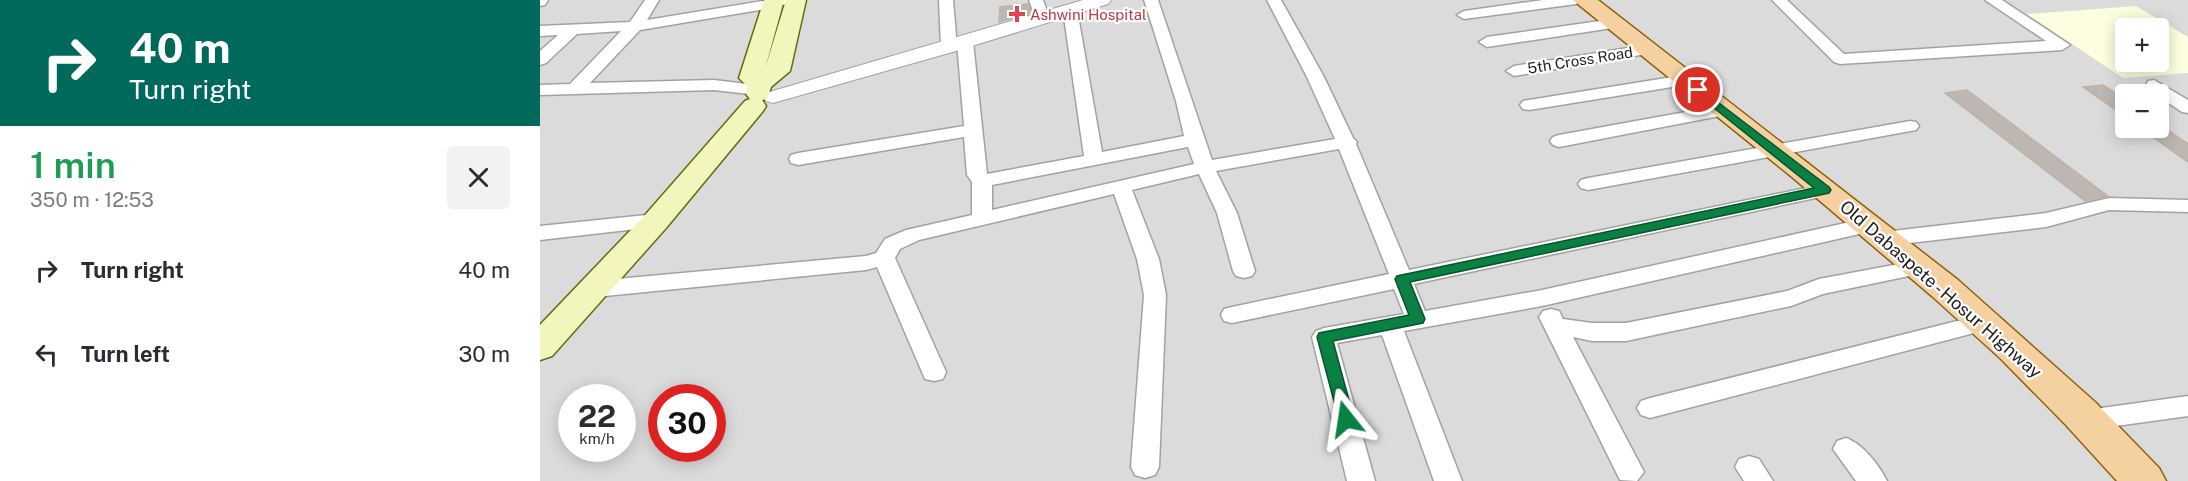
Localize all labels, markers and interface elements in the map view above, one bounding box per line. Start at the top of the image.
marker: Ashwini Hospital [1008,5,1026,23]
place label: Ashwini Hospital [1030,6,1147,23]
map controls [2115,18,2169,138]
button: + [2115,18,2169,72]
text: 40 m [129,23,231,72]
icon: right [30,24,108,102]
street label: 5th Cross Road [1526,43,1634,77]
pin [1672,64,1723,115]
text: Turn right [129,73,252,105]
icon: arrive [1681,73,1714,106]
button: − [2115,84,2169,138]
text: 1 min [30,144,116,186]
button: close [447,146,510,209]
text: 350 m · 12:53 [30,188,154,212]
street label: Old Dabaspete - Hosur Highway [1836,196,2047,383]
icon: right [30,254,63,287]
text: Turn right [81,257,184,283]
text: 40 m [458,257,510,283]
icon: left [30,338,63,371]
text: Turn left [81,341,170,367]
text: 30 m [458,341,510,367]
speed limit sign: 30 [648,384,726,462]
position arrow [1314,387,1378,451]
text: 22 [578,398,616,434]
text: km/h [579,430,615,447]

